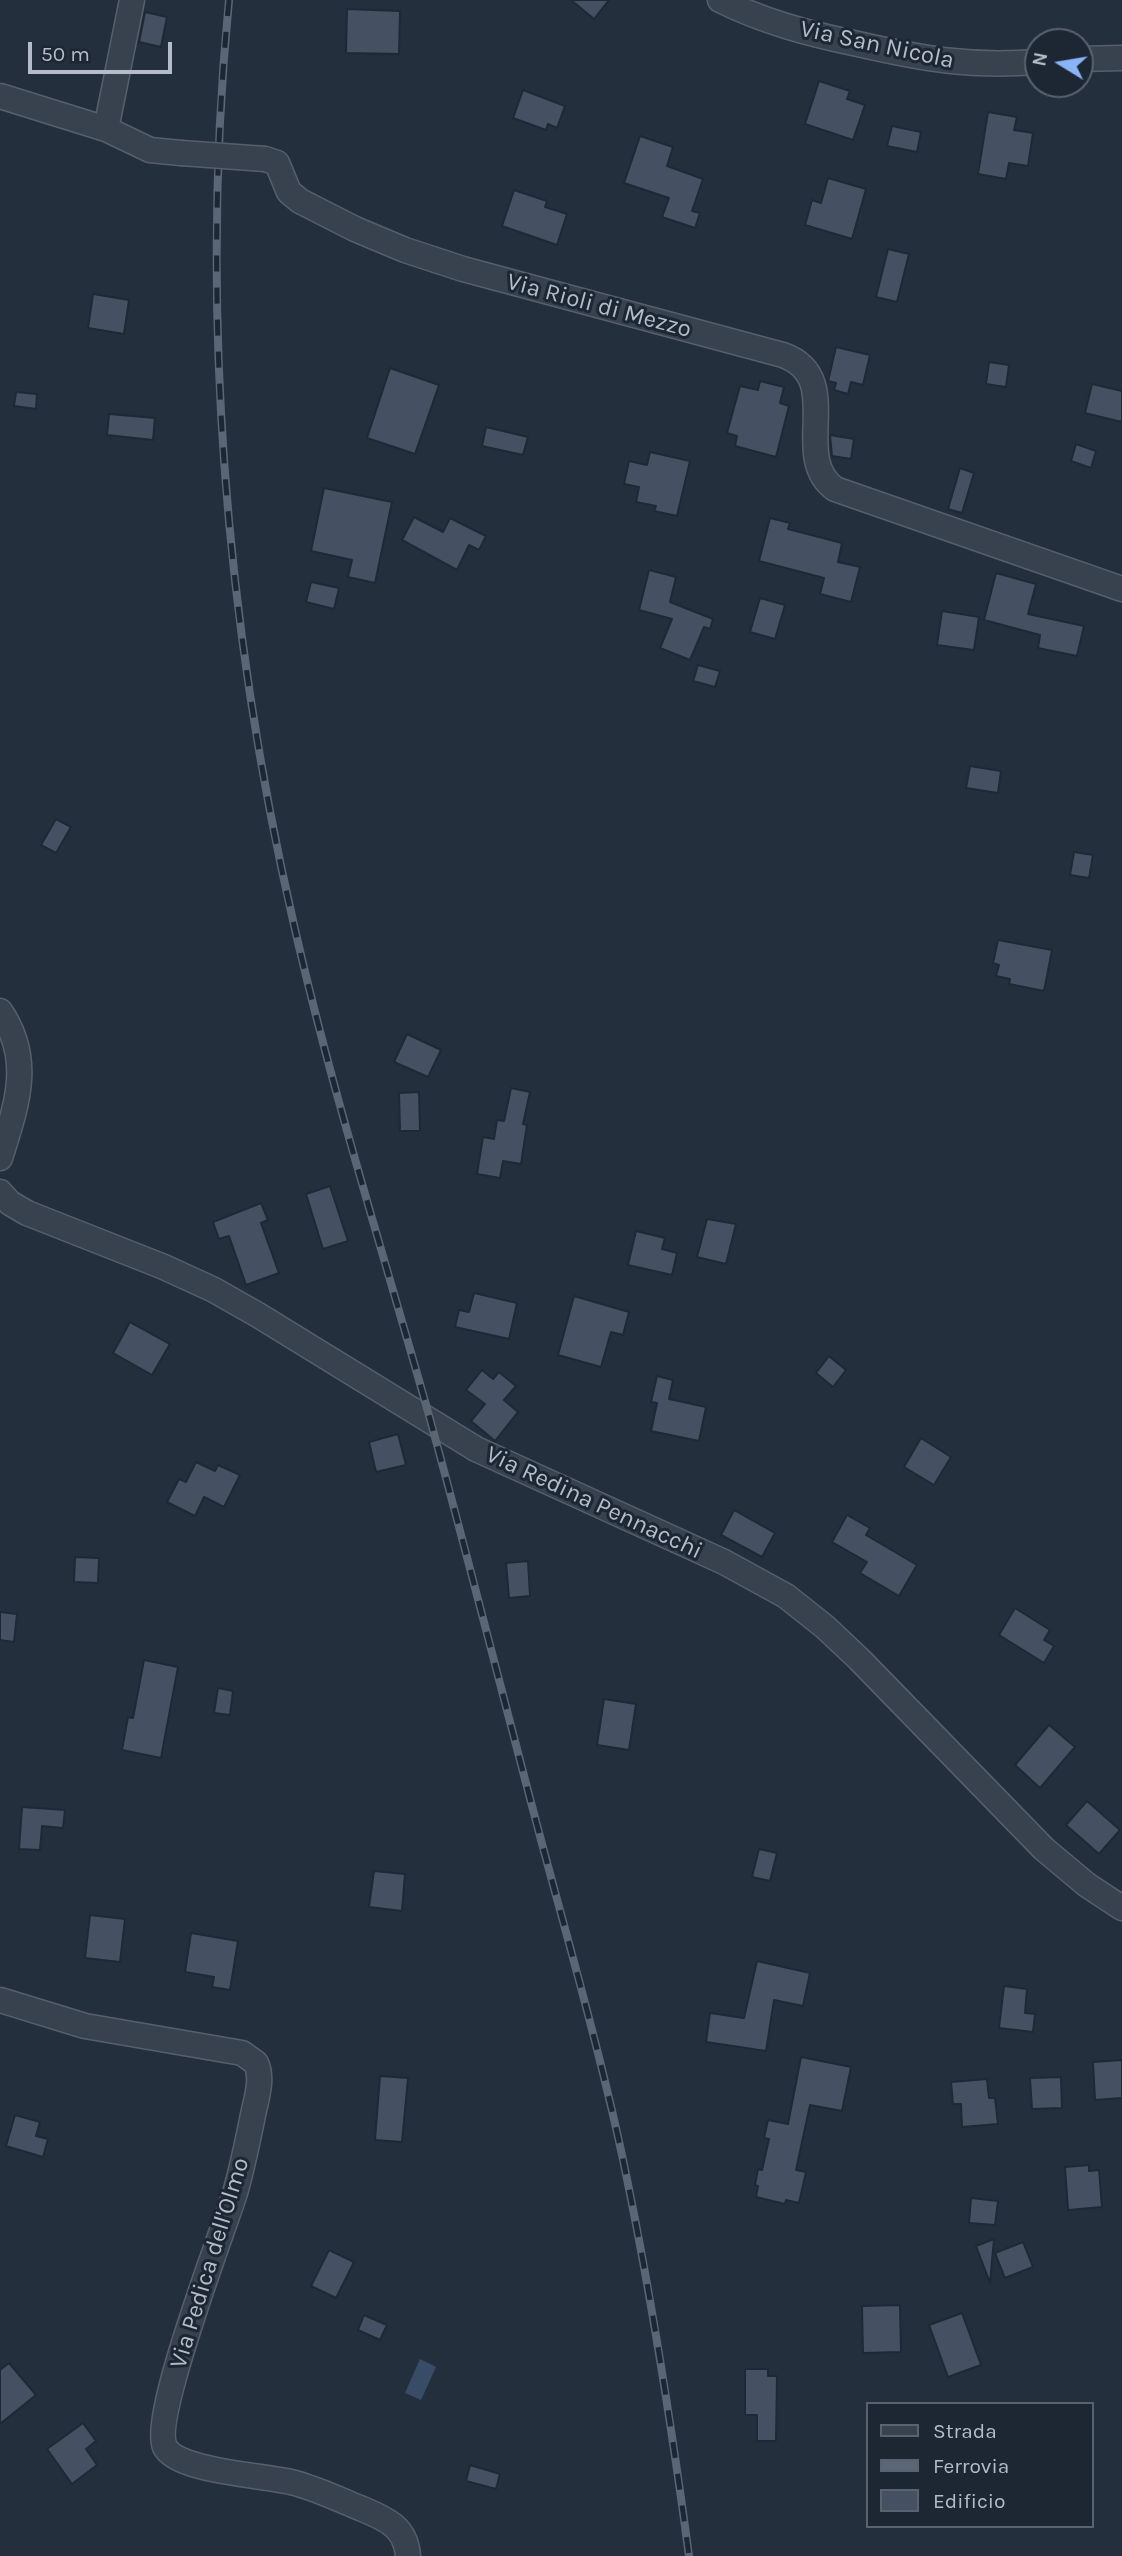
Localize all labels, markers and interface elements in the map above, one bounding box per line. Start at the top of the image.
street label: Via San Nicola [797,15,957,75]
scale bar [32,28,175,72]
north arrow [1024,28,1094,98]
text: 50 m [41,42,90,66]
text: N [1028,51,1052,68]
street label: Via Rioli di Mezzo [504,268,694,344]
street label: Via Redina Pennacchi [481,1440,707,1566]
street label: Via Pedica dell'Olmo [164,2154,256,2372]
legend [866,2402,1094,2528]
text: Strada [933,2419,997,2443]
text: Ferrovia [933,2454,1009,2478]
text: Edificio [933,2489,1006,2513]

